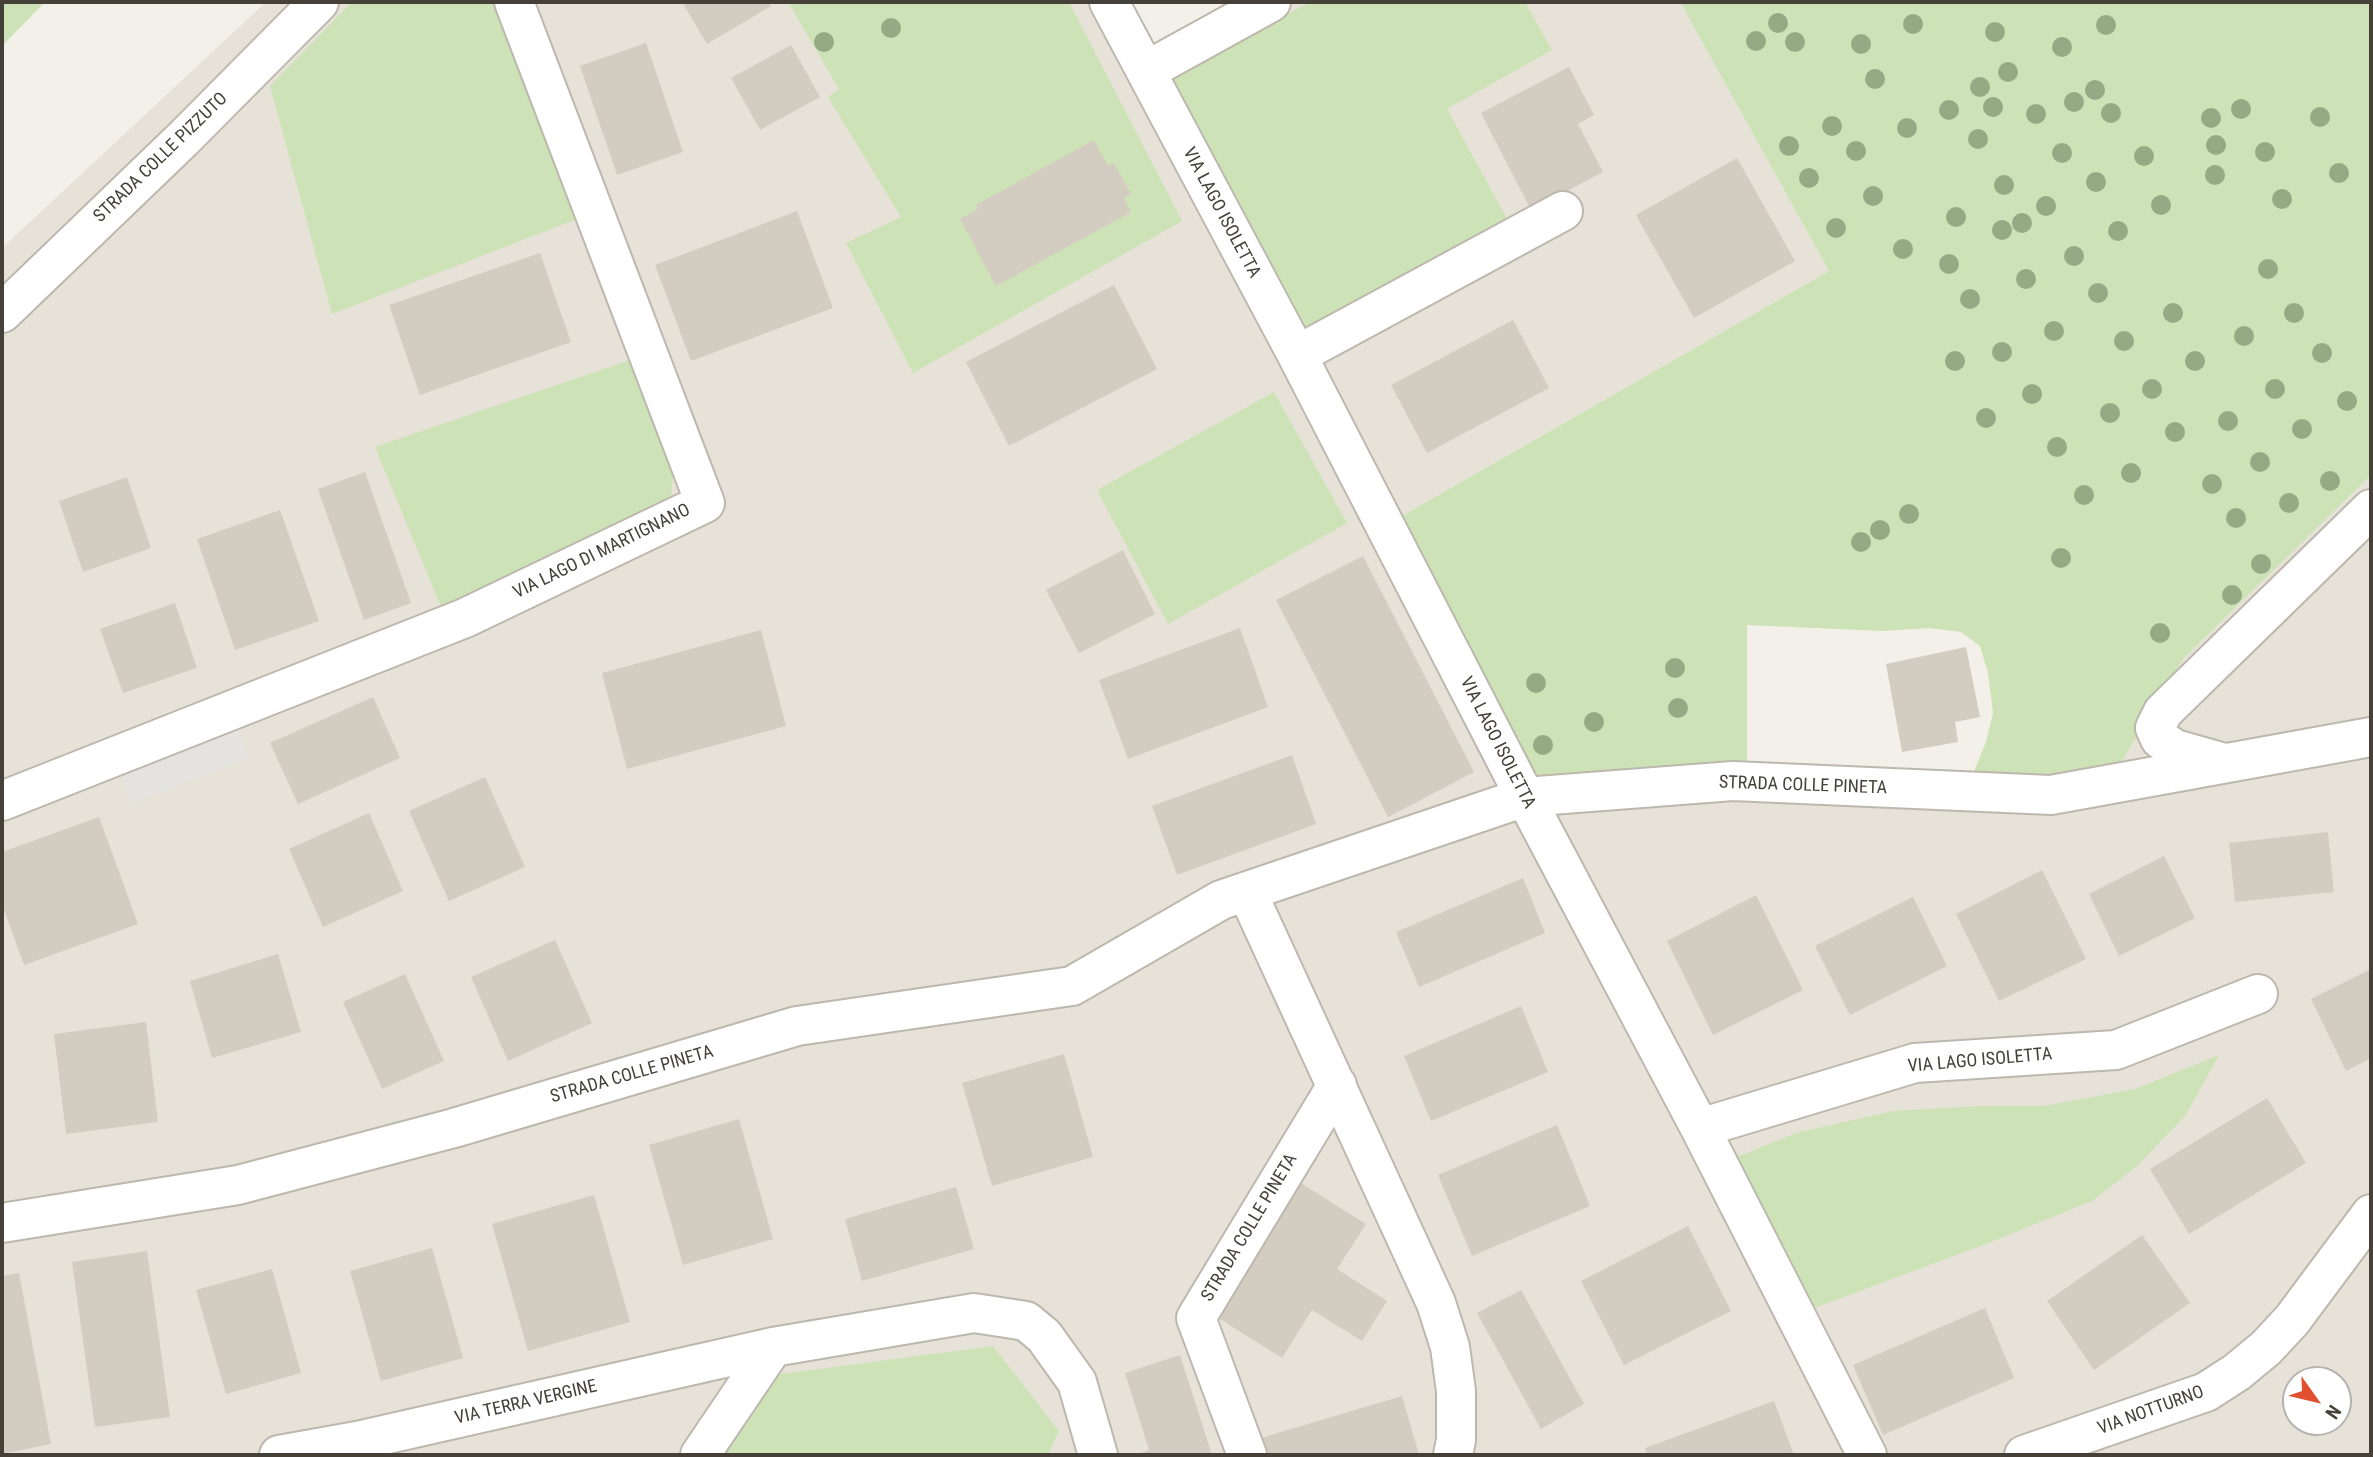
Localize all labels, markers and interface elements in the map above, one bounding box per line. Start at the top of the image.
street label: STRADA COLLE PIZZUTO [90,88,232,228]
street label: VIA LAGO ISOLETTA [1177,144,1265,282]
street label: VIA LAGO DI MARTIGNANO [510,500,694,604]
street label: VIA LAGO ISOLETTA [1455,674,1539,812]
street label: STRADA COLLE PINETA [1719,772,1887,800]
street label: STRADA COLLE PINETA [548,1041,716,1109]
street label: VIA LAGO ISOLETTA [1907,1044,2053,1078]
street label: STRADA COLLE PINETA [1197,1150,1303,1306]
north arrow [2282,1366,2352,1436]
street label: VIA TERRA VERGINE [453,1376,599,1430]
street label: VIA NOTTURNO [2095,1382,2207,1440]
text: N [2320,1401,2346,1423]

